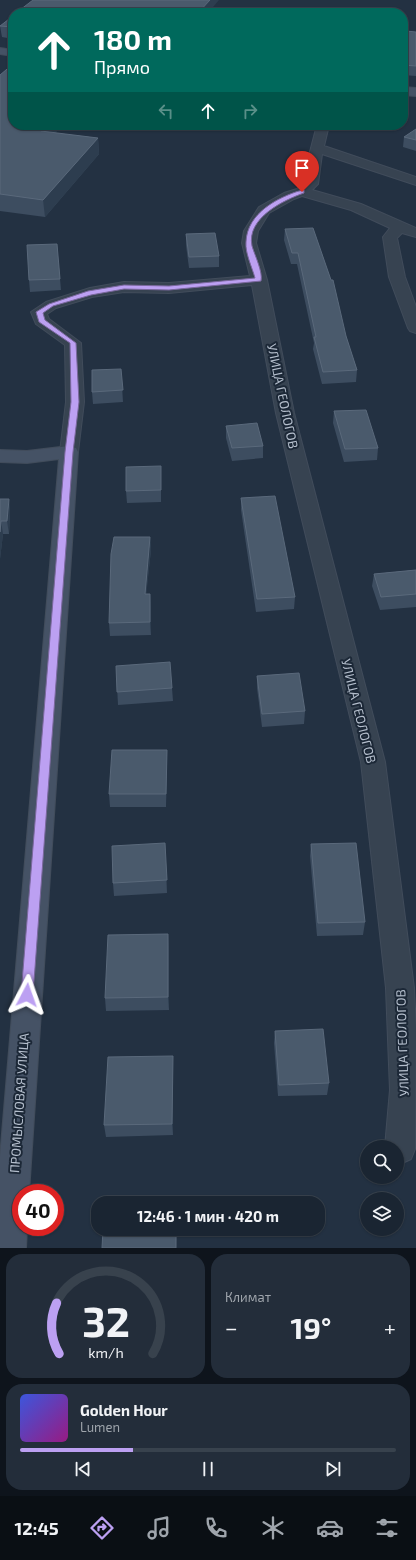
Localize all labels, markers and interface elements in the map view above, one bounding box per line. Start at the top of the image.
text: 180 m [94,22,172,56]
icon: ahead [28,24,80,76]
text: Прямо [94,56,150,78]
icon: left [155,100,177,122]
icon: ahead [197,100,219,122]
icon: right [239,100,261,122]
pin [285,151,319,192]
icon: arrive [291,157,313,179]
street label: УЛИЦА ГЕОЛОГОВ [264,342,302,450]
street label: УЛИЦА ГЕОЛОГОВ [338,657,380,765]
position arrow [6,974,48,1016]
street label: УЛИЦА ГЕОЛОГОВ [392,989,412,1097]
street label: ПРОМЫСЛОВАЯ УЛИЦА [6,1032,32,1174]
map controls [360,1140,404,1236]
button: search [360,1140,404,1184]
speed limit sign: 40 [12,1184,64,1236]
button: layers [360,1192,404,1236]
text: 12:46 · 1 мин · 420 m [137,1207,279,1225]
text: Климат [225,1289,271,1305]
text: 32 [82,1295,129,1345]
text: 19° [290,1309,331,1345]
text: − [225,1314,238,1340]
text: + [384,1314,396,1340]
text: km/h [88,1344,123,1361]
text: Golden Hour [80,1401,168,1419]
text: Lumen [80,1419,120,1435]
icon: previous [72,1458,94,1480]
icon: pause [197,1458,219,1480]
icon: next [322,1458,344,1480]
icon: directions [88,1514,116,1542]
icon: music [145,1514,173,1542]
icon: phone [202,1514,230,1542]
icon: climate [259,1514,287,1542]
icon: car [316,1514,344,1542]
icon: filters [373,1514,401,1542]
text: 12:45 [15,1517,59,1539]

